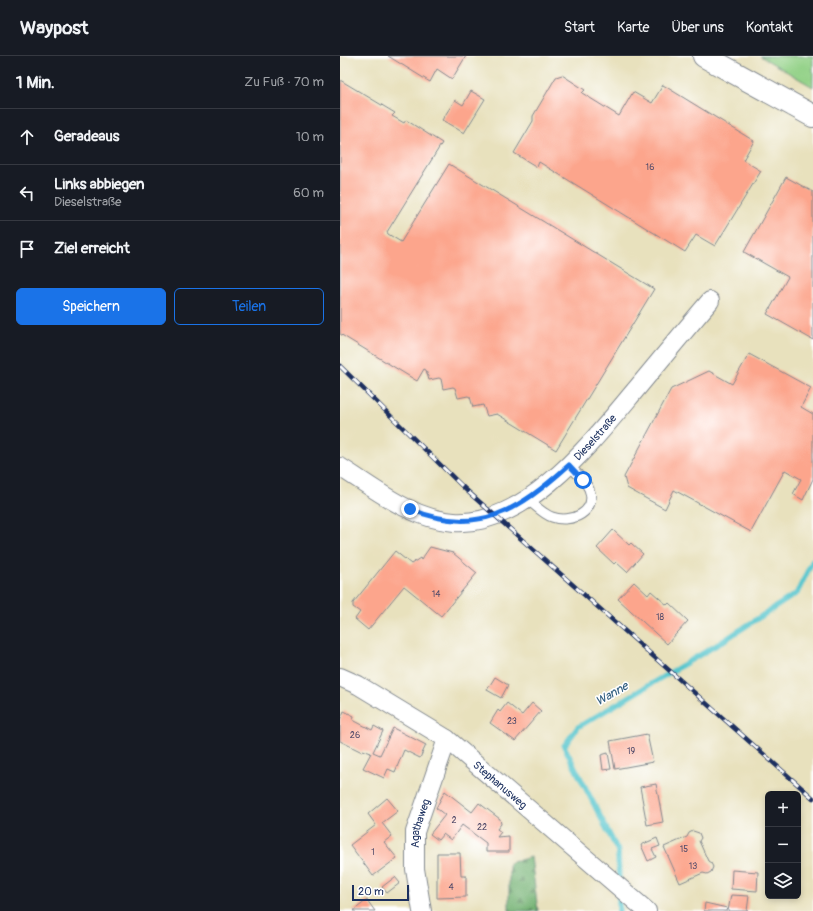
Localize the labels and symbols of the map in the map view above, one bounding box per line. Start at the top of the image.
house number: 16 [646,162,654,173]
street label: Dieselstraße [571,411,619,463]
route start [574,471,592,489]
route end [401,500,419,518]
house number: 14 [432,589,441,600]
house number: 18 [656,612,664,623]
water label: Wanne [593,678,632,709]
house number: 23 [507,716,517,727]
house number: 26 [350,730,360,741]
house number: 19 [627,746,635,757]
street label: Stephanusweg [471,758,530,812]
street label: Agathaweg [409,797,433,848]
house number: 2 [451,815,457,826]
house number: 22 [477,822,487,833]
house number: 15 [680,844,688,855]
house number: 1 [371,847,375,858]
house number: 13 [689,861,697,872]
house number: 4 [448,882,454,893]
scale bar [352,883,409,902]

